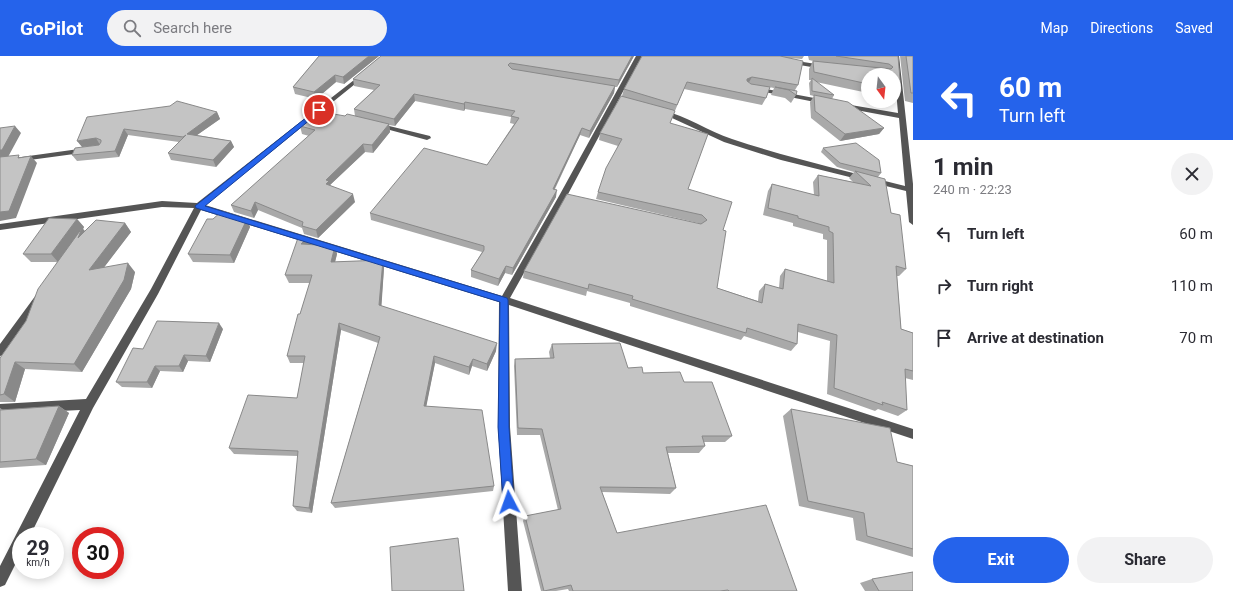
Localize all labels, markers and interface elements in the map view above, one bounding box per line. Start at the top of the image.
search box [107,10,387,46]
text: GoPilot [20,17,83,40]
icon: search [121,17,143,39]
text: Search here [153,19,232,37]
text: Map [1041,20,1068,36]
text: Directions [1090,20,1153,36]
text: Saved [1175,20,1213,36]
north arrow [861,68,901,108]
map controls [861,68,901,108]
text: 60 m [999,71,1062,104]
icon: left [933,72,985,124]
pin [302,93,336,127]
icon: arrive [308,99,330,121]
text: Turn left [999,105,1065,126]
text: 1 min [933,153,993,181]
button: close [1171,153,1213,195]
text: 240 m · 22:23 [933,182,1012,197]
icon: left [933,223,955,245]
text: Turn left [967,225,1024,243]
text: 60 m [1179,225,1213,243]
icon: right [933,275,955,297]
text: Turn right [967,277,1033,295]
text: 110 m [1171,277,1213,295]
icon: arrive [933,327,955,349]
text: Arrive at destination [967,329,1104,347]
text: 70 m [1179,329,1213,347]
position arrow [488,481,530,523]
speed limit sign: 30 [72,527,124,579]
text: 29 [27,536,49,560]
button: Exit [933,537,1069,583]
button: Share [1077,537,1213,583]
text: km/h [26,557,50,568]

